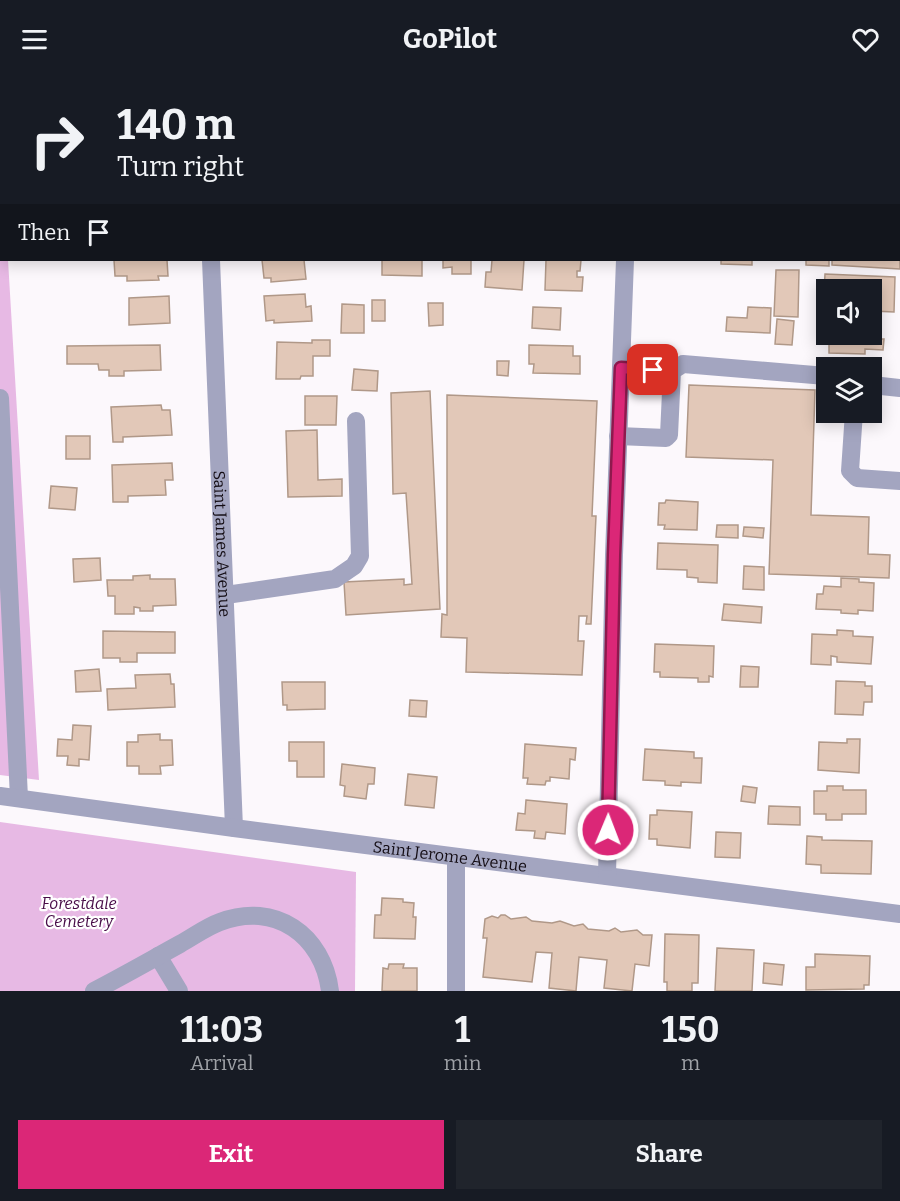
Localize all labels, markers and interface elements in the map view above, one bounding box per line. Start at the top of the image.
icon: menu [18,23,51,56]
text: GoPilot [403,23,497,55]
icon: heart [849,23,882,56]
text: 140 m [117,100,235,150]
icon: right [18,102,96,180]
text: Turn right [117,151,244,183]
icon: arrive [82,216,115,249]
text: Then [18,219,70,246]
map controls [816,279,882,423]
button: sound [816,279,882,345]
pin [627,344,678,395]
icon: arrive [636,353,669,386]
button: layers [816,357,882,423]
street label: Saint James Avenue [210,470,235,618]
position arrow [576,798,640,862]
street label: Saint Jerome Avenue [372,837,528,875]
park label: Forestdale Cemetery [41,894,117,931]
text: 11:03 [180,1008,263,1052]
text: 1 [455,1008,470,1052]
text: 150 [662,1008,720,1052]
text: Arrival [190,1051,254,1075]
text: min [444,1051,481,1075]
text: m [681,1051,700,1075]
button: Exit [18,1120,444,1189]
button: Share [456,1120,882,1189]

